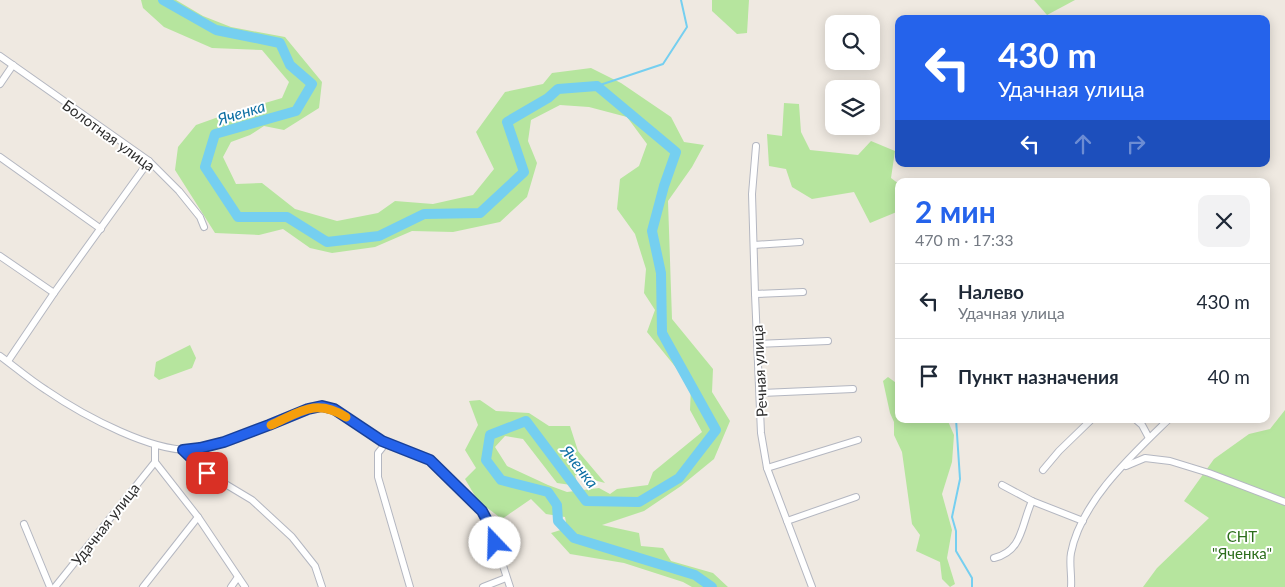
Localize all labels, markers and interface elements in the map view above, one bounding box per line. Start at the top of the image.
map controls [825,15,880,135]
button: search [825,15,880,70]
text: 430 m [998,33,1097,75]
icon: left [915,35,980,100]
text: Удачная улица [998,75,1145,102]
button: layers [825,80,880,135]
street label: Болотная улица [59,95,159,175]
water label: Яченка [214,96,267,129]
icon: left [1016,130,1044,158]
icon: ahead [1069,130,1097,158]
icon: right [1122,130,1150,158]
text: 2 мин [915,193,996,229]
button: close [1198,195,1250,247]
text: 470 m · 17:33 [915,230,1014,249]
text: Налево [958,280,1024,303]
icon: left [915,287,943,315]
text: 430 m [1196,290,1250,313]
text: Удачная улица [958,303,1065,322]
street label: Речная улица [748,324,770,418]
icon: arrive [915,362,943,390]
text: Пункт назначения [958,365,1119,388]
text: 40 m [1207,365,1250,388]
water label: Яченка [557,440,603,491]
pin [186,452,228,494]
icon: arrive [193,459,221,487]
street label: Удачная улица [67,479,143,569]
position arrow [468,516,520,568]
park label: СНТ "Яченка" [1212,527,1272,562]

